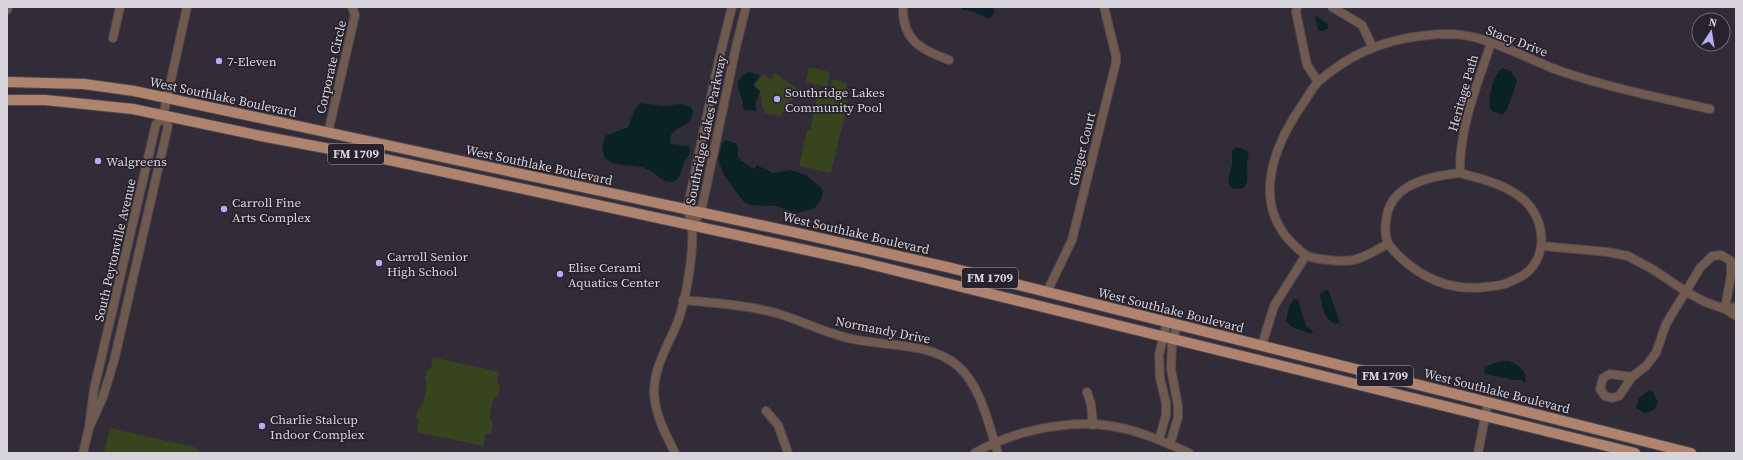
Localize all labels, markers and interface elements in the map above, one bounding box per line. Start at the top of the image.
north arrow [1691,12,1731,52]
text: N [1707,15,1718,31]
street label: Corporate Circle [312,18,350,115]
street label: Stacy Drive [1484,21,1551,61]
street label: Heritage Path [1444,52,1482,133]
place label: 7-Eleven [227,53,277,70]
street label: Southridge Lakes Parkway [682,53,730,206]
marker: 7-Eleven [214,56,224,66]
street label: West Southlake Boulevard [148,73,299,121]
place label: Southridge Lakes Community Pool [785,84,885,116]
marker: Southridge Lakes Community Pool [772,94,782,104]
street label: Ginger Court [1065,110,1100,188]
street label: West Southlake Boulevard [464,141,615,189]
road number: FM 1709 [328,144,384,164]
place label: Walgreens [106,153,167,170]
marker: Walgreens [93,156,103,166]
street label: South Peytonville Avenue [90,176,140,323]
place label: Carroll Fine Arts Complex [232,194,311,226]
marker: Carroll Fine Arts Complex [219,204,229,214]
street label: West Southlake Boulevard [781,208,932,258]
place label: Carroll Senior High School [387,248,469,280]
marker: Carroll Senior High School [374,258,384,268]
place label: Elise Cerami Aquatics Center [568,259,660,291]
road number: FM 1709 [962,268,1018,288]
marker: Elise Cerami Aquatics Center [555,269,565,279]
street label: West Southlake Boulevard [1096,284,1246,337]
street label: Normandy Drive [834,312,932,348]
street label: West Southlake Boulevard [1422,365,1572,418]
road number: FM 1709 [1357,366,1413,386]
place label: Charlie Stalcup Indoor Complex [270,411,365,443]
marker: Charlie Stalcup Indoor Complex [257,421,267,431]

